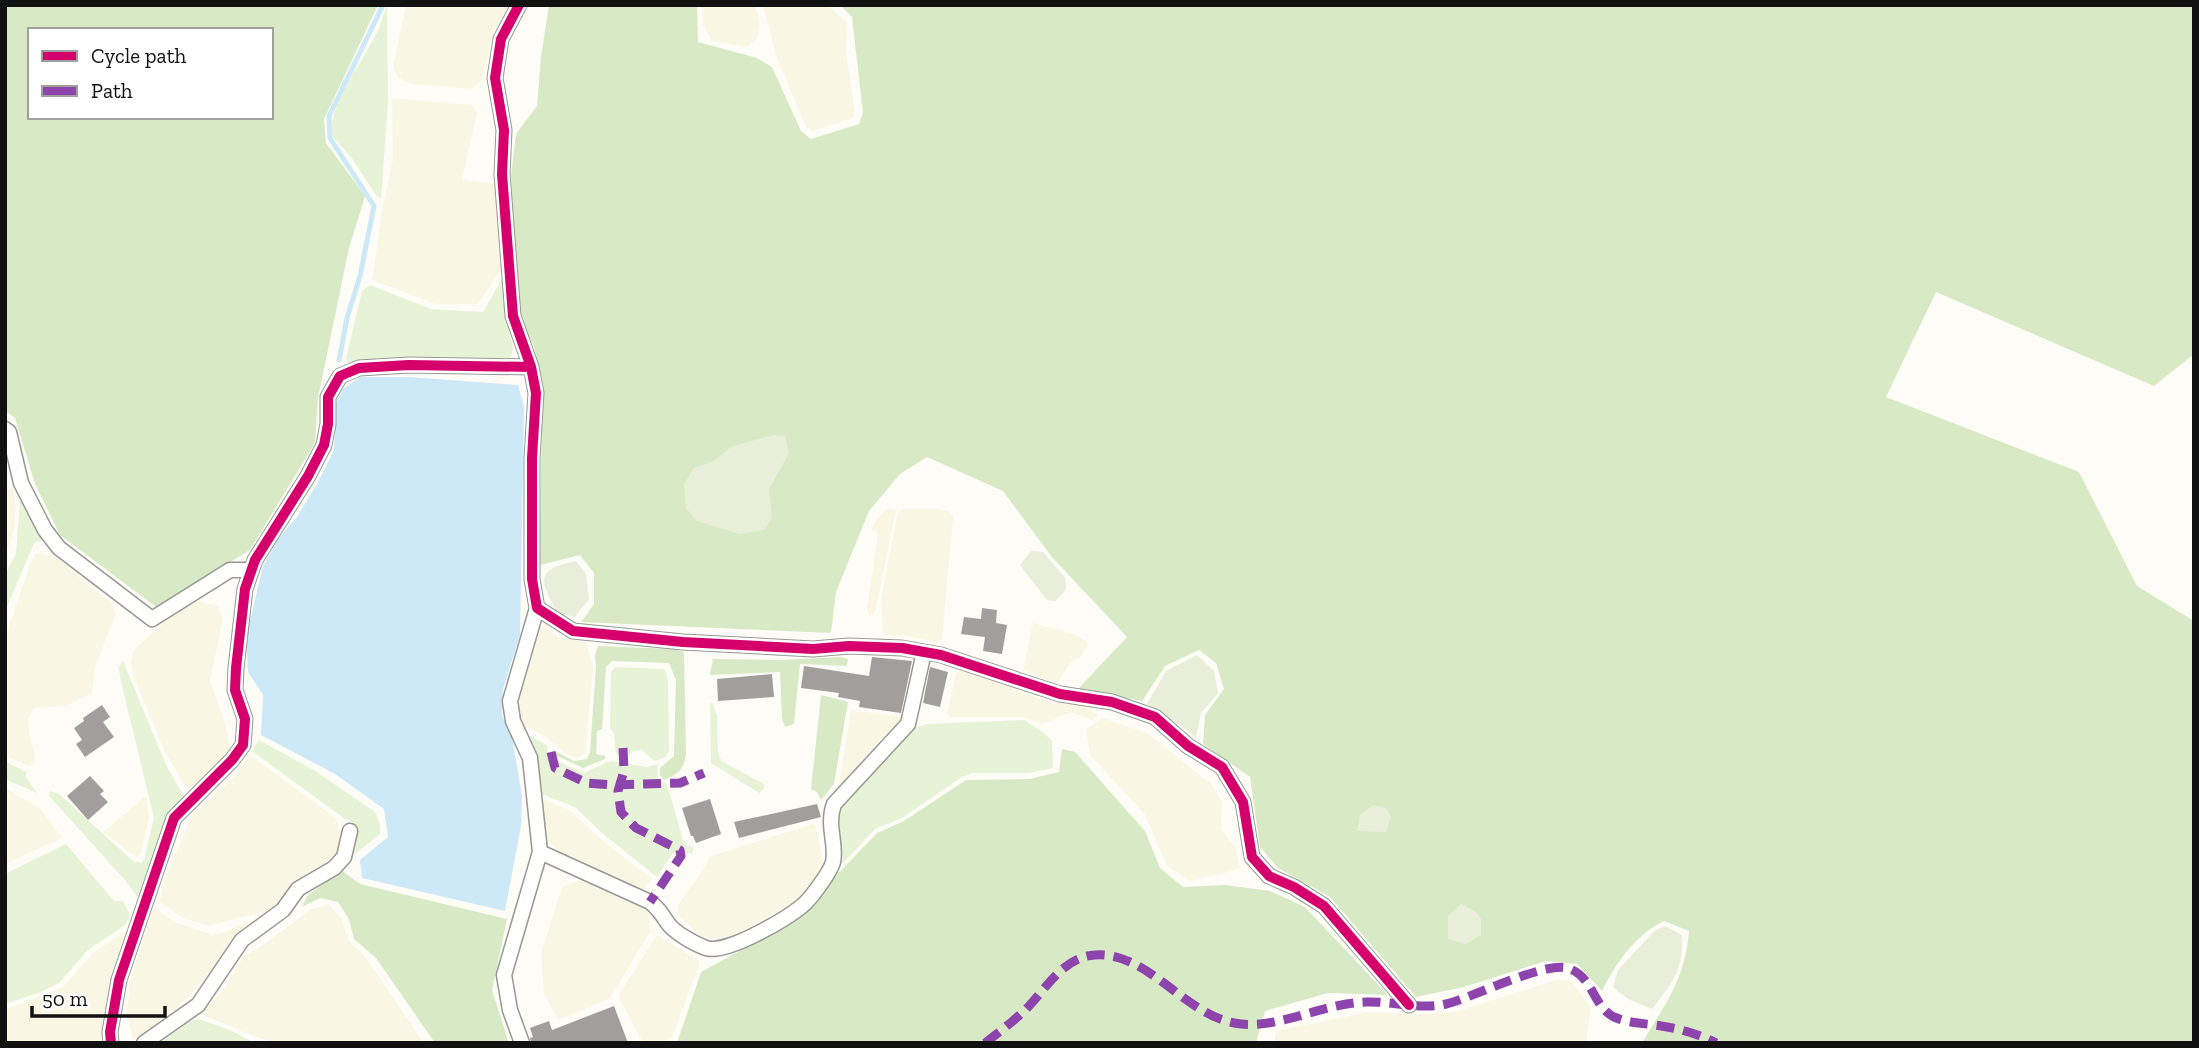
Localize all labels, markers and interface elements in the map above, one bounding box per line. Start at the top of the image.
legend [28,28,273,119]
text: Cycle path [91,43,186,68]
text: Path [91,78,133,103]
scale bar [32,974,164,1018]
text: 50 m [42,986,88,1011]

